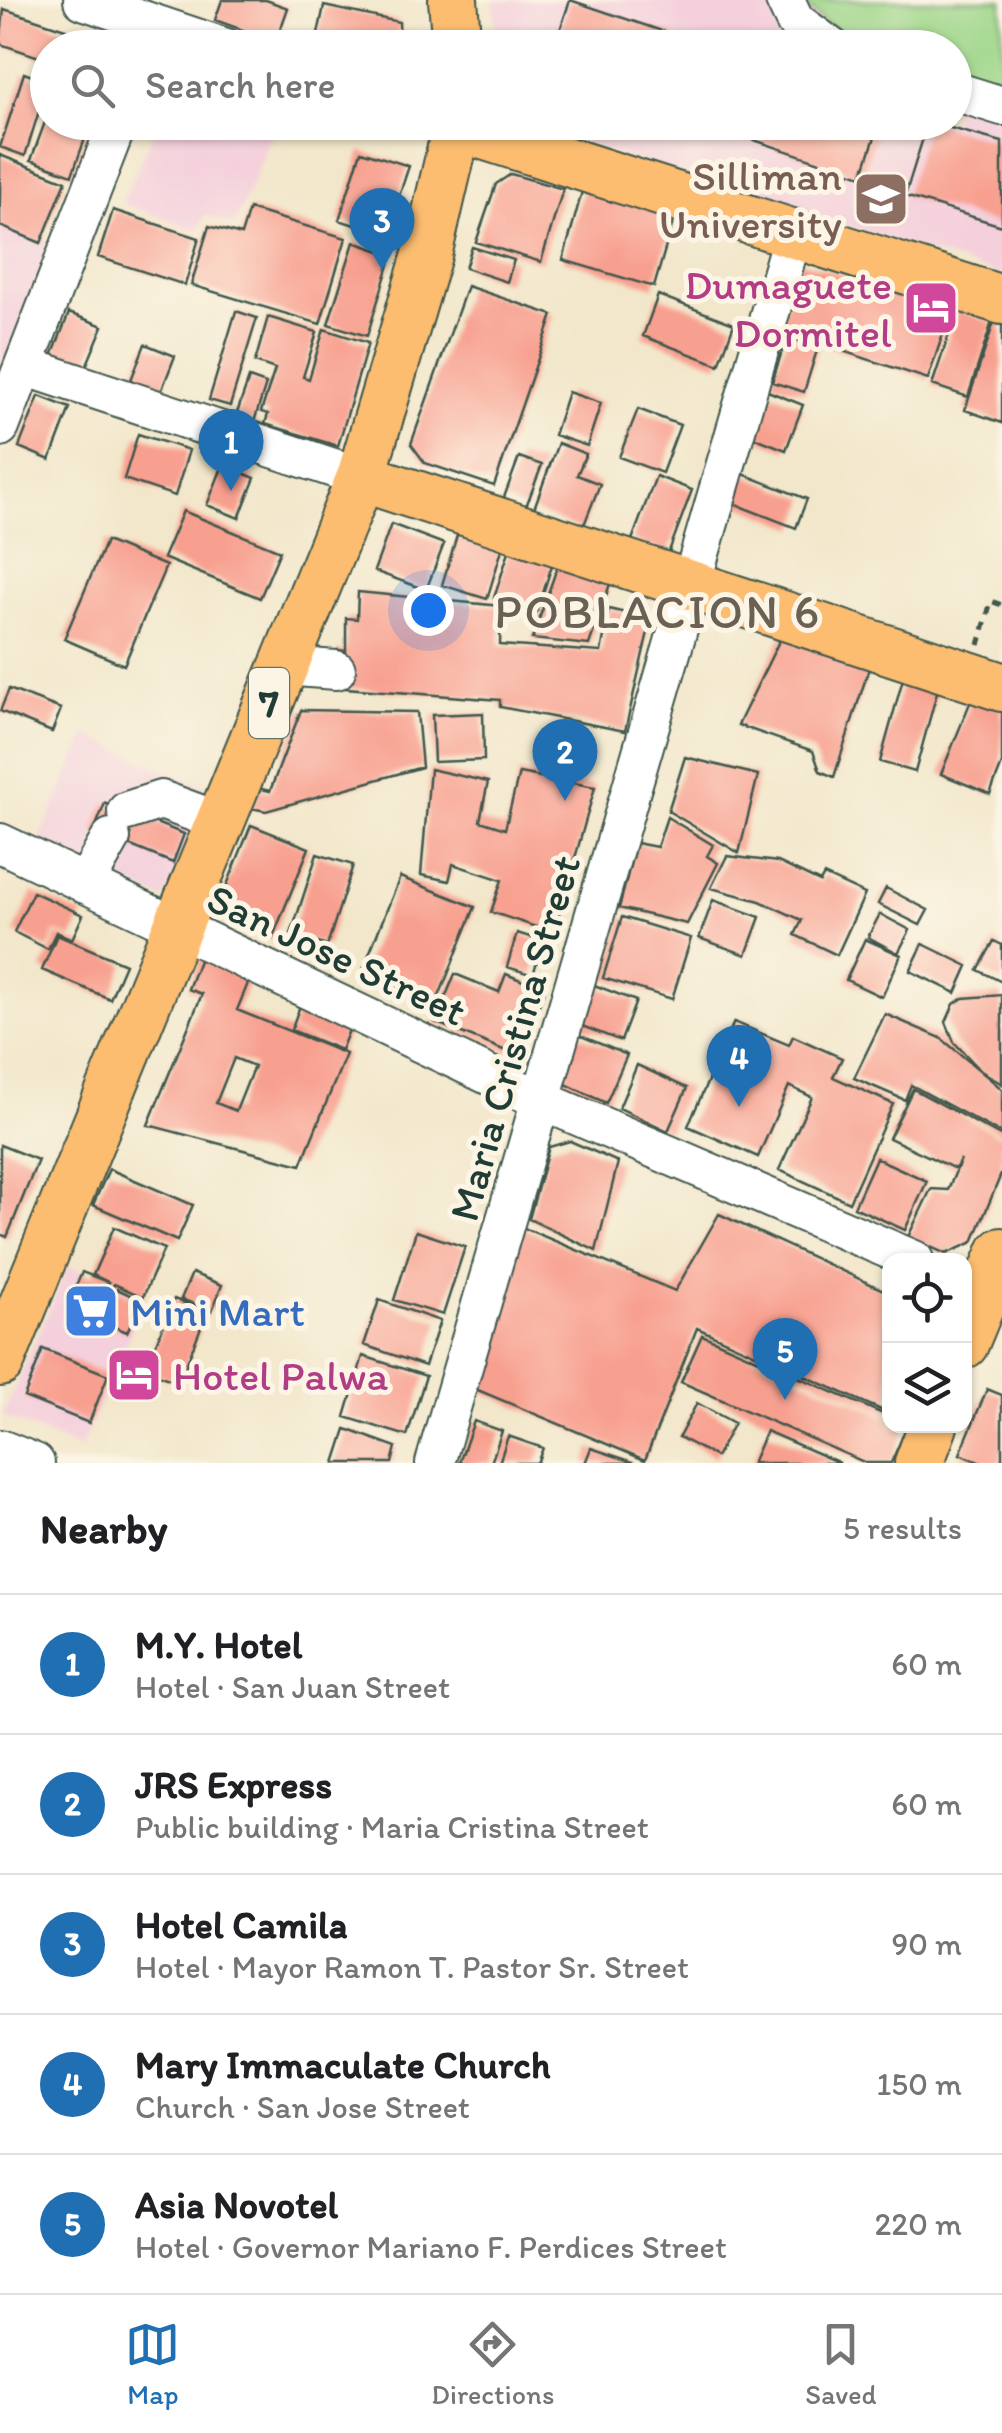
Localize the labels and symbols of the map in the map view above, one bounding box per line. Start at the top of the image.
place label: Silliman University [659,150,842,249]
school or university icon: Silliman University [851,169,911,229]
pin: 3 [350,188,414,270]
place label: Dumaguete Dormitel [685,259,892,358]
hotel icon: Dumaguete Dormitel [901,278,961,338]
pin: 1 [198,408,264,491]
district label: POBLACION 6 [494,582,822,640]
your location [403,585,454,636]
road number: 7 [249,668,289,738]
pin: 2 [532,718,598,801]
street label: Maria Cristina Street [438,849,591,1227]
street label: San Jose Street [199,872,474,1037]
pin: 4 [706,1024,772,1107]
supermarket icon: Mini Mart [61,1281,121,1341]
place label: Mini Mart [130,1286,305,1337]
pin: 5 [752,1318,818,1400]
hotel icon: Hotel Palwa [104,1345,164,1405]
place label: Hotel Palwa [173,1350,388,1401]

